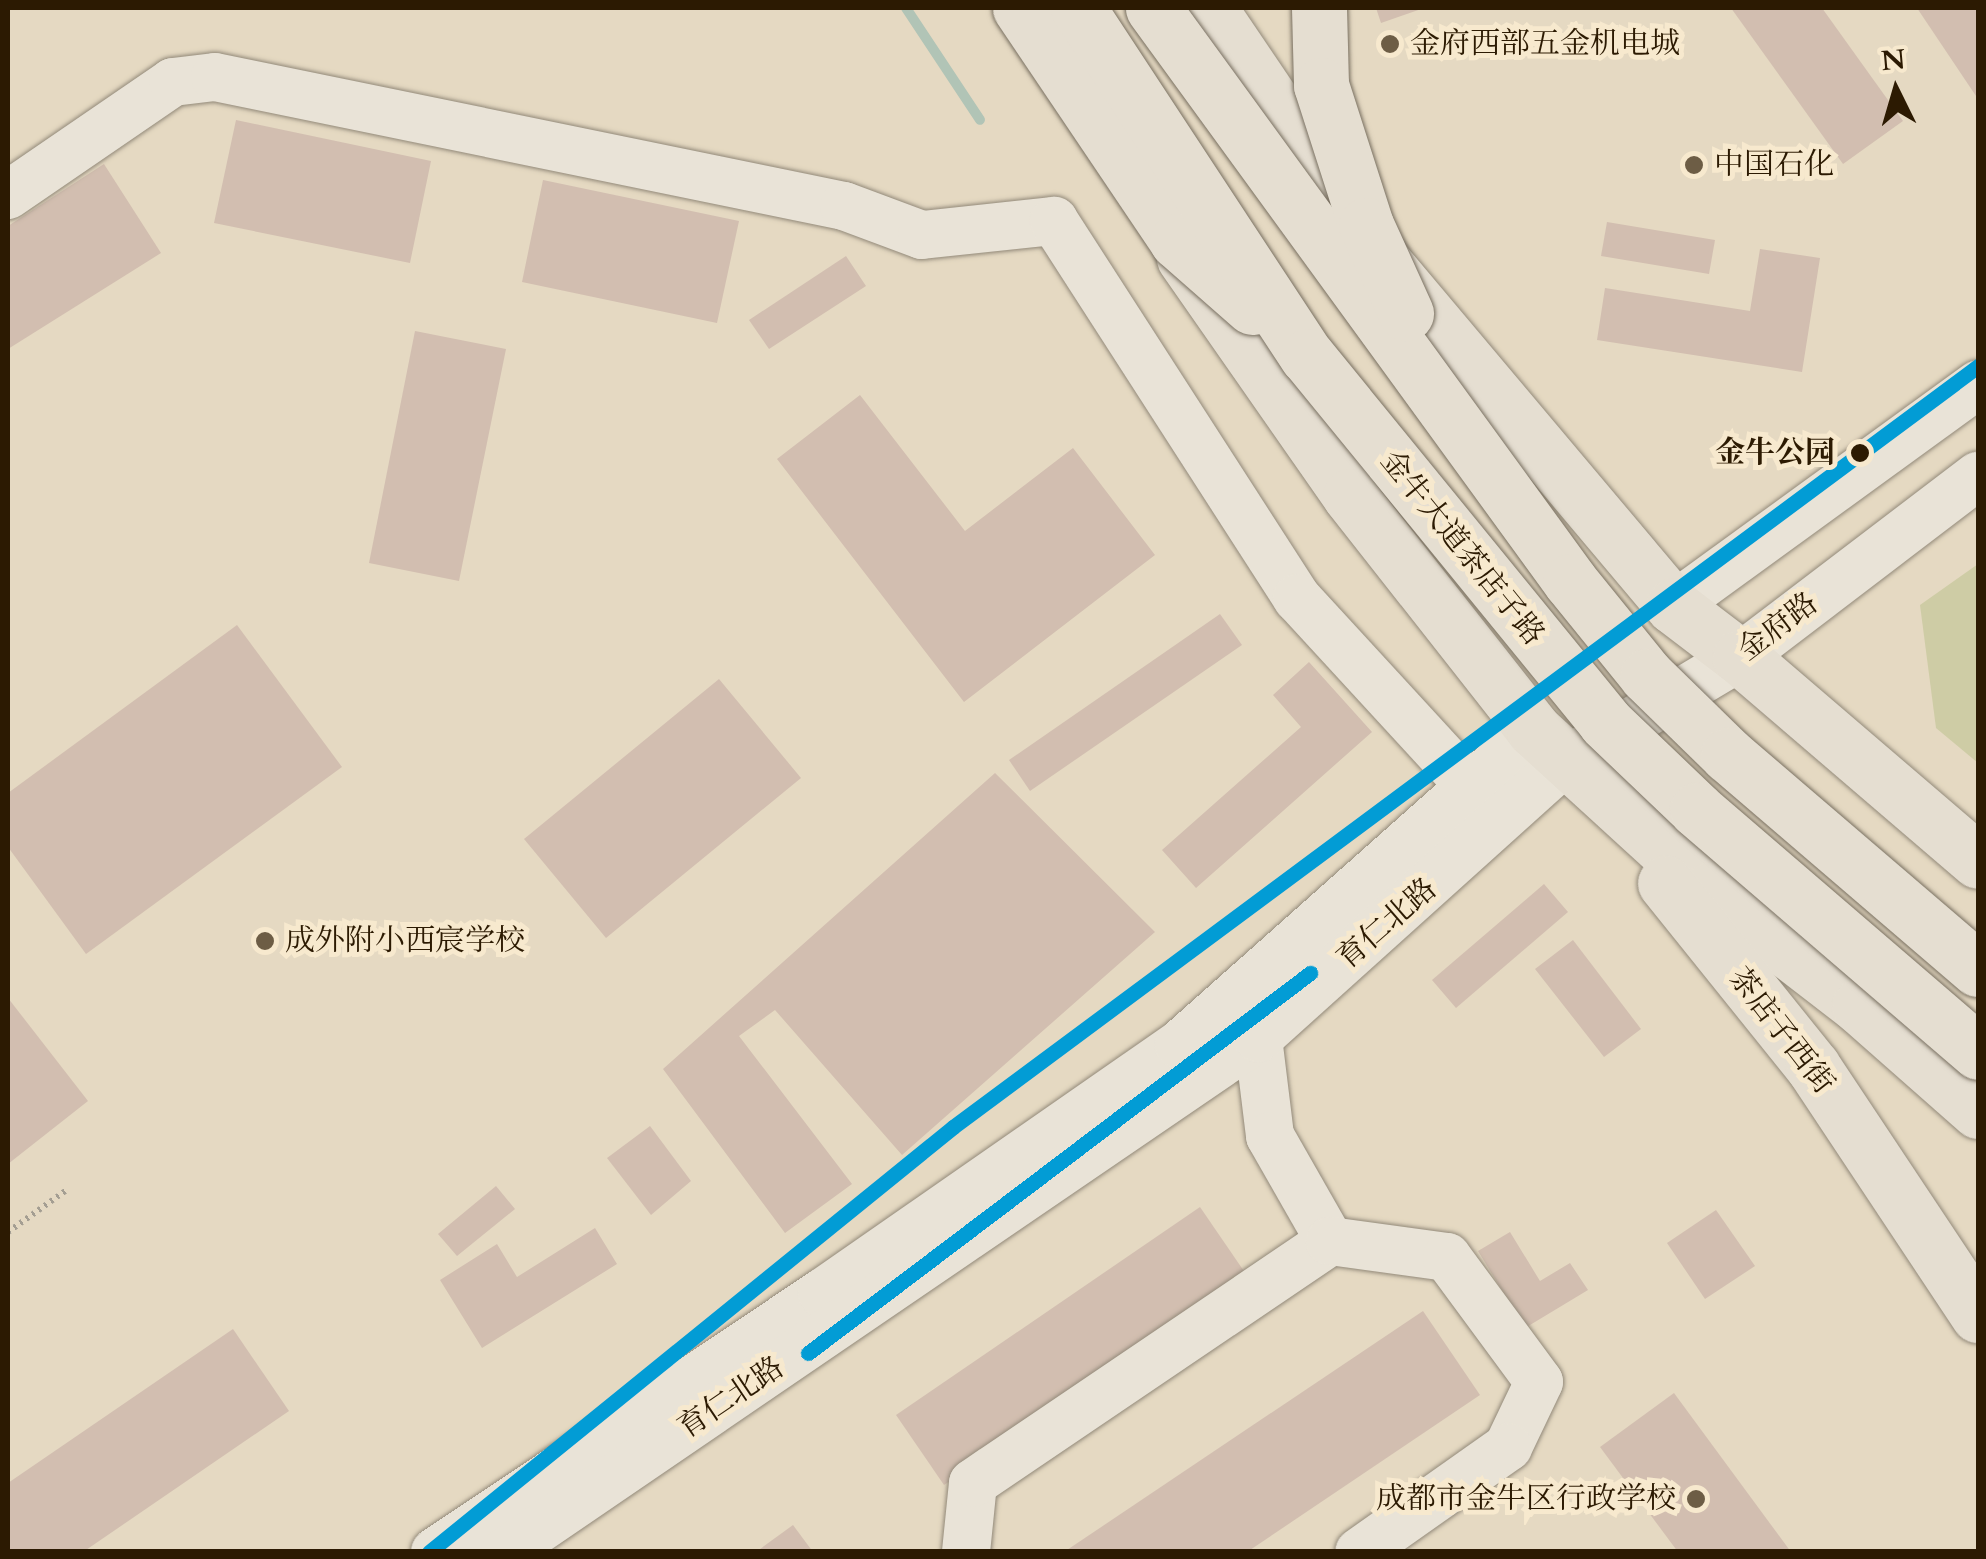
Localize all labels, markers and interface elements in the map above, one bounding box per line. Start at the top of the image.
place label: 金府西部五金机电城 [1410,26,1680,62]
marker: 金府西部五金机电城 [1379,33,1401,55]
north arrow [1846,40,1946,140]
text: N [1880,40,1907,80]
place label: 中国石化 [1714,147,1834,183]
marker: 中国石化 [1683,154,1705,176]
place label: 金牛公园 [1715,435,1835,471]
marker: 金牛公园 [1844,437,1876,469]
street label: 金牛大道茶店子路 [1372,443,1552,653]
street label: 金府路 [1731,586,1825,668]
street label: 育仁北路 [1330,871,1444,977]
place label: 成外附小西宸学校 [285,923,525,959]
marker: 成外附小西宸学校 [254,930,276,952]
street label: 茶店子西街 [1721,961,1841,1101]
street label: 育仁北路 [671,1350,791,1446]
place label: 成都市金牛区行政学校 [1376,1481,1676,1517]
marker: 成都市金牛区行政学校 [1685,1488,1707,1510]

